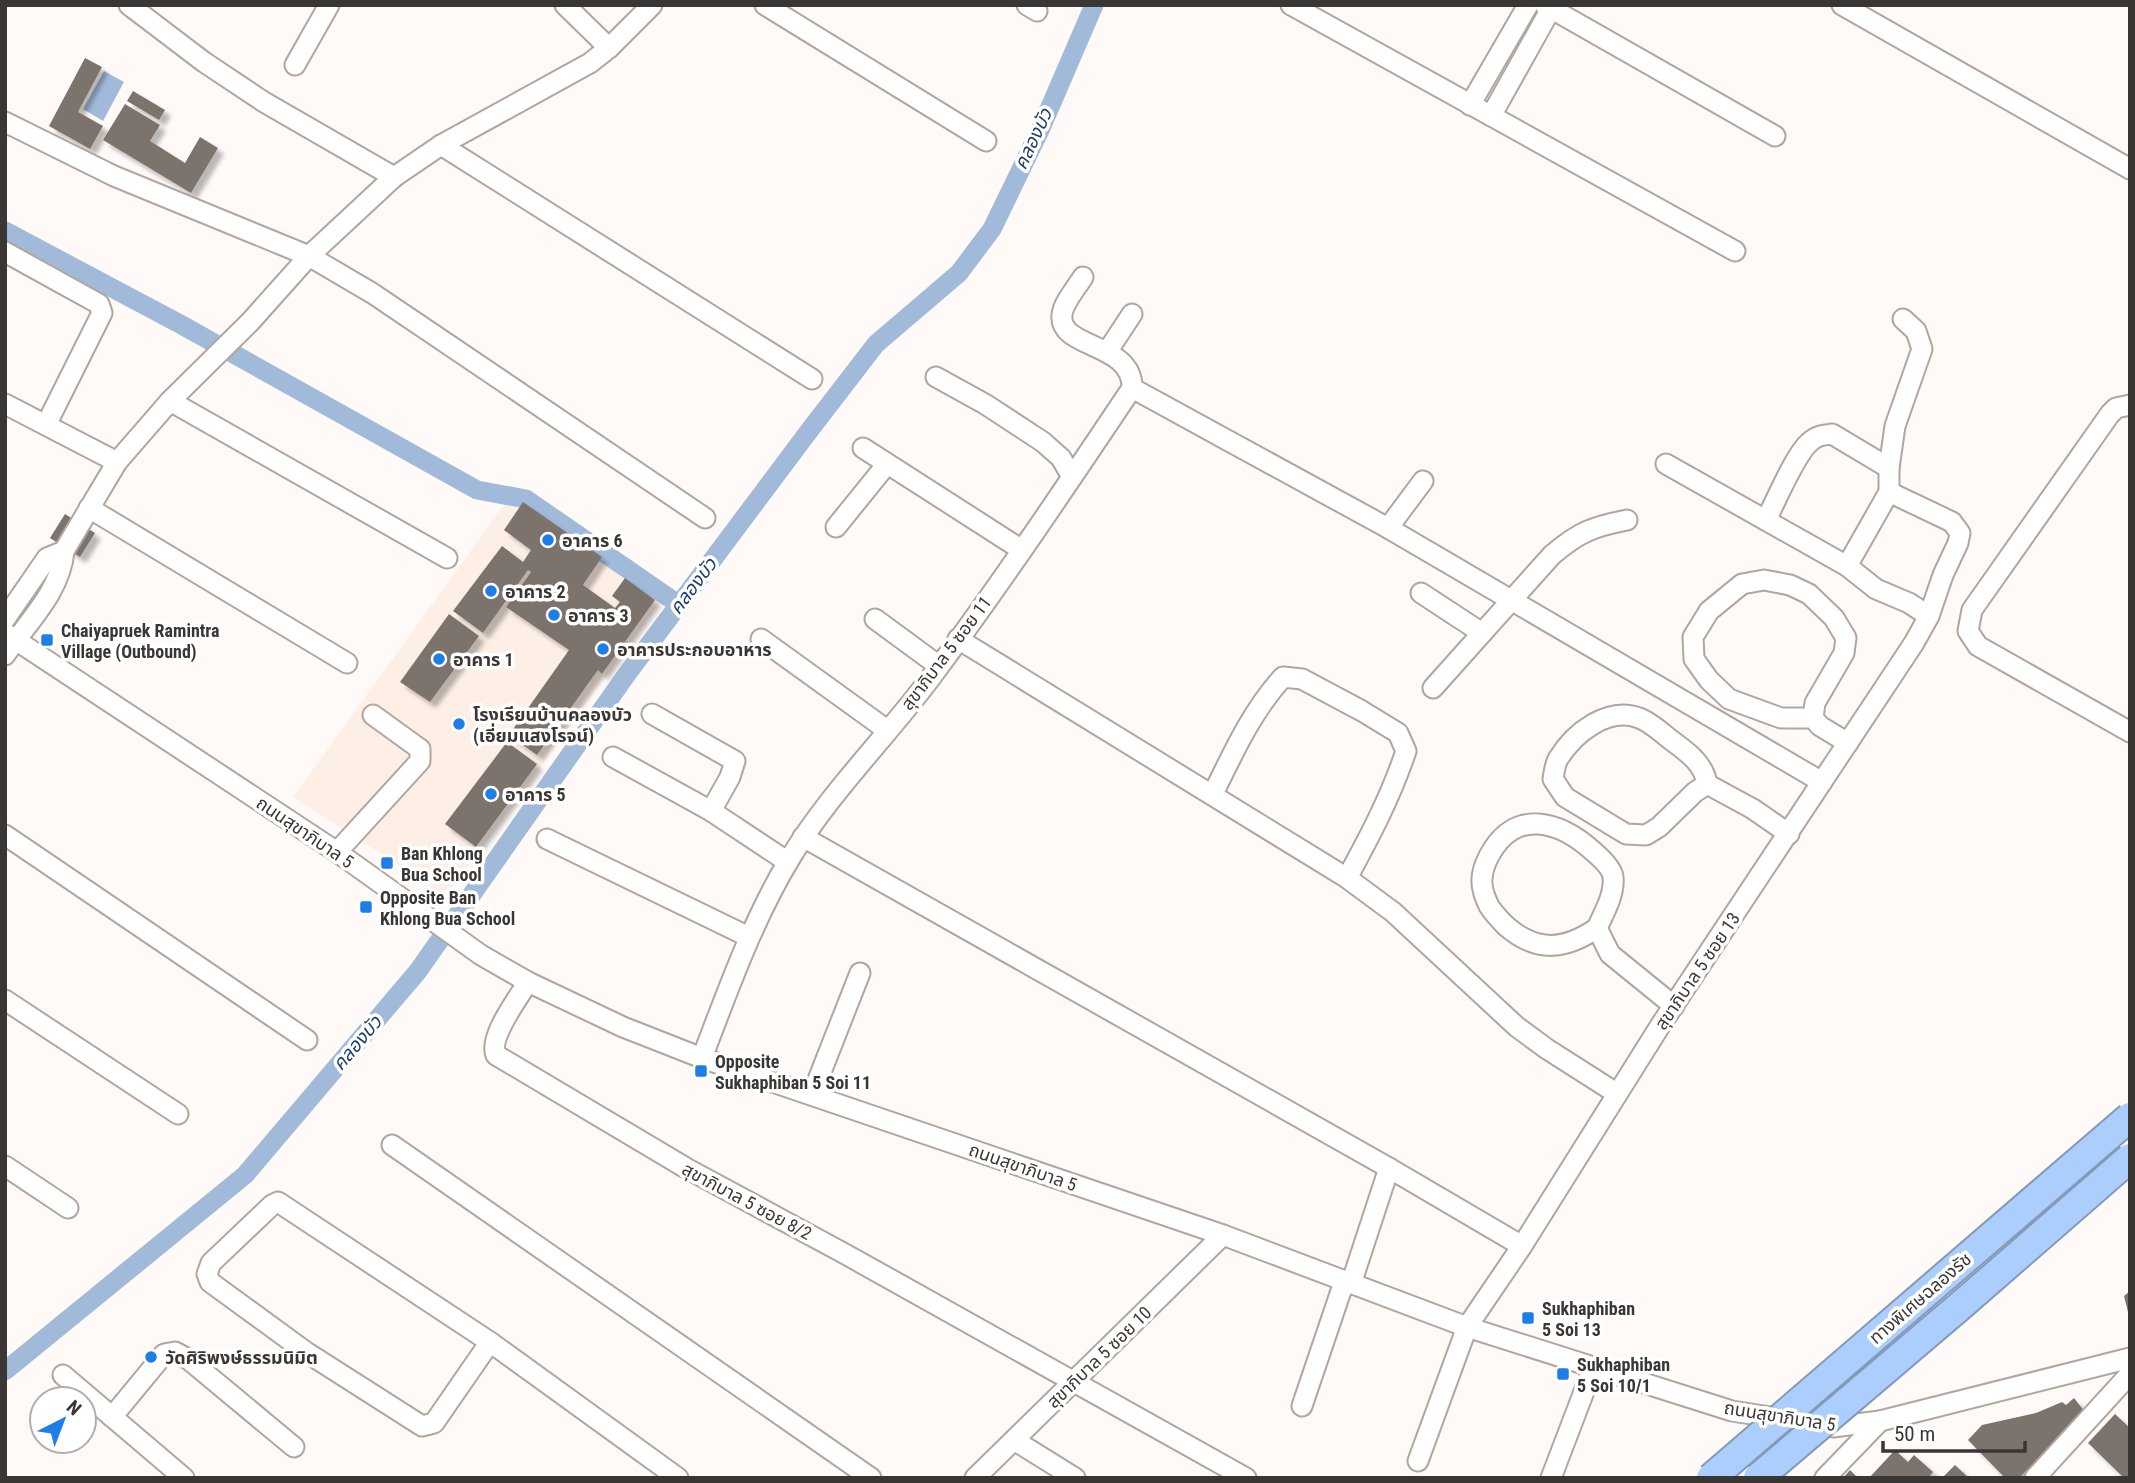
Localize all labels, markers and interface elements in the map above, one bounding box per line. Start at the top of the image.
water label: คลองบัว [1009,104,1057,173]
place label: อาคาร 6 [562,530,623,551]
marker: อาคาร 6 [540,532,556,548]
water label: คลองบัว [664,553,722,619]
place label: อาคาร 2 [505,581,566,602]
marker: อาคาร 2 [483,583,499,599]
street label: สุขาภิบาล 5 ซอย 11 [896,592,996,715]
place label: อาคาร 3 [568,605,629,626]
marker: อาคาร 3 [546,607,562,623]
place label: Chaiyapruek Ramintra Village (Outbound) [61,620,219,663]
marker: Chaiyapruek Ramintra Village (Outbound) [39,632,55,648]
place label: อาคารประกอบอาหาร [617,639,772,660]
marker: อาคารประกอบอาหาร [595,641,611,657]
place label: อาคาร 1 [453,649,514,670]
marker: อาคาร 1 [431,651,447,667]
place label: โรงเรียนบ้านคลองบัว (เอี่ยมแสงโรจน์) [473,704,632,747]
marker: โรงเรียนบ้านคลองบัว (เอี่ยมแสงโรจน์) [451,716,467,732]
place label: อาคาร 5 [505,784,566,805]
marker: อาคาร 5 [483,786,499,802]
street label: ถนนสุขาภิบาล 5 [252,792,358,873]
place label: Ban Khlong Bua School [401,843,483,885]
marker: Ban Khlong Bua School [379,855,395,871]
place label: Opposite Ban Khlong Bua School [380,887,515,929]
marker: Opposite Ban Khlong Bua School [358,899,374,915]
street label: สุขาภิบาล 5 ซอย 13 [1650,908,1745,1034]
water label: คลองบัว [327,1010,387,1075]
place label: Opposite Sukhaphiban 5 Soi 11 [715,1051,871,1093]
marker: Opposite Sukhaphiban 5 Soi 11 [693,1063,709,1079]
street label: ถนนสุขาภิบาล 5 [966,1139,1080,1196]
street label: สุขาภิบาล 5 ซอย 8/2 [678,1158,815,1245]
street label: ทางพิเศษฉลองรัช [1865,1248,1975,1348]
place label: Sukhaphiban 5 Soi 13 [1542,1298,1635,1340]
street label: สุขาภิบาล 5 ซอย 10 [1042,1302,1156,1413]
marker: Sukhaphiban 5 Soi 13 [1520,1310,1536,1326]
place label: วัดศิริพงษ์ธรรมนิมิต [165,1347,318,1368]
marker: วัดศิริพงษ์ธรรมนิมิต [143,1349,159,1365]
place label: Sukhaphiban 5 Soi 10/1 [1577,1354,1670,1396]
marker: Sukhaphiban 5 Soi 10/1 [1555,1366,1571,1382]
north arrow [28,1385,98,1455]
text: N [62,1395,86,1420]
street label: ถนนสุขาภิบาล 5 [1723,1397,1837,1436]
scale bar [1883,1410,2025,1454]
text: 50 m [1894,1422,1935,1446]

